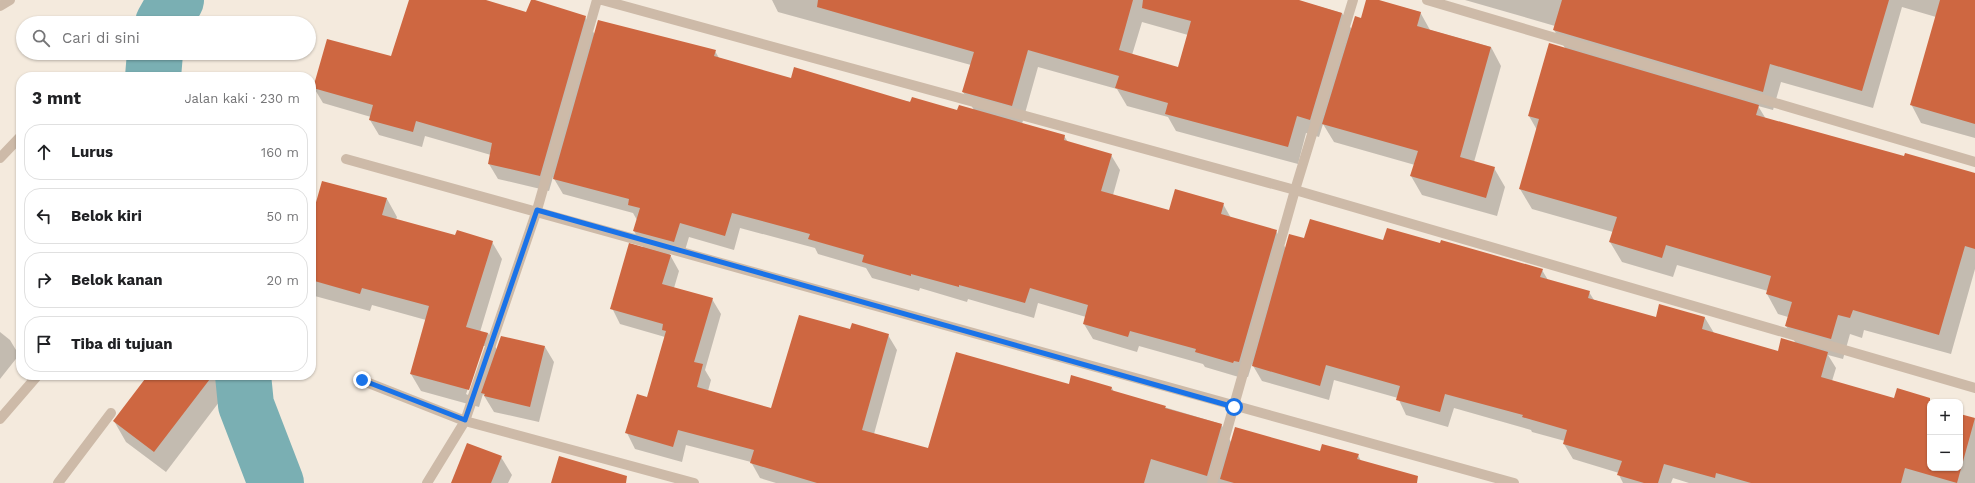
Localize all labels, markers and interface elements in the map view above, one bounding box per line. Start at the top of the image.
search box [16,16,316,60]
icon: search [30,27,52,49]
text: Cari di sini [62,29,140,47]
text: 3 mnt [32,88,81,108]
text: Jalan kaki · 230 m [184,91,300,106]
icon: ahead [33,141,55,163]
text: Lurus [71,143,113,161]
text: 160 m [261,145,299,160]
icon: left [33,205,55,227]
text: Belok kiri [71,207,142,225]
text: 50 m [267,209,299,224]
icon: right [33,269,55,291]
text: Belok kanan [71,271,162,289]
text: 20 m [267,273,299,288]
icon: arrive [33,333,55,355]
text: Tiba di tujuan [71,335,173,353]
route end [353,371,371,389]
route start [1225,398,1243,416]
map controls [1927,399,1963,471]
button: + [1927,399,1963,435]
button: − [1927,435,1963,471]

